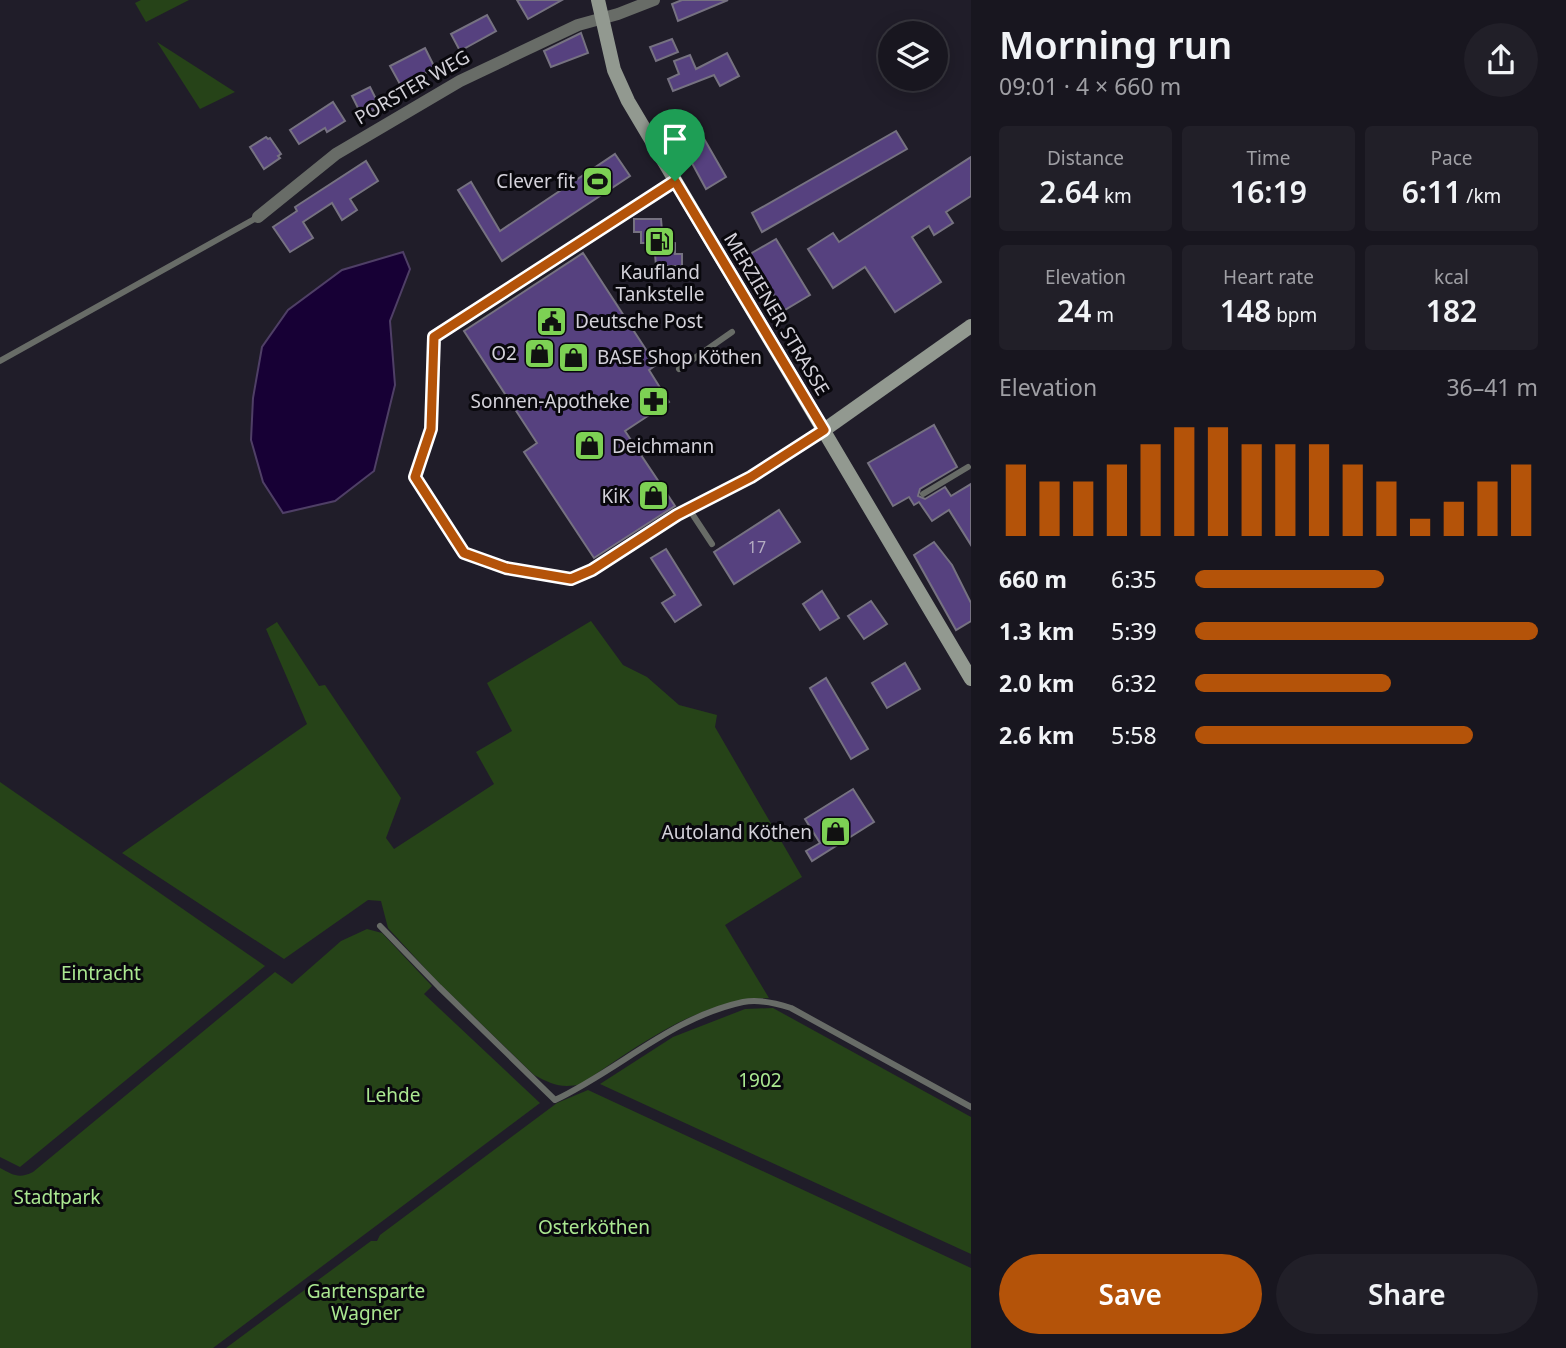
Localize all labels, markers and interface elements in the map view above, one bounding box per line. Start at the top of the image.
text: Morning run [999,18,1232,70]
map controls [878,21,948,91]
button: layers [878,21,948,91]
button: share [1464,23,1538,97]
street label: PORSTER WEG [350,44,474,130]
text: 09:01 · 4 × 660 m [999,70,1181,102]
pin [645,109,705,181]
icon: arrive [656,120,694,158]
text: Distance [1047,145,1124,171]
text: Time [1247,145,1290,171]
text: Pace [1431,145,1473,171]
sports icon: Clever fit [581,164,615,198]
place label: Clever fit [496,168,575,194]
text: 2.64 [1039,171,1099,212]
text: 16:19 [1230,171,1307,212]
text: 6:11 [1402,171,1461,212]
text: km [1099,183,1132,209]
text: /km [1461,183,1501,209]
fuel station icon: Kaufland Tankstelle [643,224,677,258]
street label: MERZIENER STRASSE [718,228,836,400]
place label: Kaufland Tankstelle [616,259,704,307]
text: Elevation [1045,264,1126,290]
text: Heart rate [1223,264,1314,290]
text: kcal [1434,264,1469,290]
text: 24 [1057,290,1091,331]
text: 148 [1220,290,1271,331]
text: 182 [1426,290,1477,331]
text: m [1091,302,1114,328]
text: bpm [1271,302,1317,328]
public building icon: Deutsche Post [535,304,569,338]
place label: Deutsche Post [575,308,703,334]
shop icon: O2 [523,336,557,370]
place label: O2 [491,340,517,366]
shop icon: BASE Shop Köthen [557,340,591,374]
place label: BASE Shop Köthen [597,344,762,370]
text: Elevation [999,371,1097,403]
text: 36–41 m [1446,371,1538,403]
pharmacy icon: Sonnen-Apotheke [636,384,670,418]
place label: Sonnen-Apotheke [471,388,630,414]
shop icon: Deichmann [572,429,606,463]
place label: Deichmann [612,433,714,459]
shop icon: KiK [636,479,670,513]
place label: KiK [602,483,630,509]
house number: 17 [748,536,766,558]
text: 660 m [999,563,1067,595]
text: 6:35 [1111,563,1157,595]
text: 1.3 km [999,615,1074,647]
text: 5:39 [1111,615,1157,647]
text: 2.0 km [999,667,1074,699]
text: 6:32 [1111,667,1157,699]
text: 2.6 km [999,719,1074,751]
text: 5:58 [1111,719,1157,751]
shop icon: Autoland Köthen [818,815,852,849]
place label: Autoland Köthen [662,819,812,845]
park label: Eintracht [61,960,141,986]
park label: 1902 [738,1067,782,1093]
park label: Lehde [366,1082,420,1108]
park label: Stadtpark [14,1184,100,1210]
park label: Osterköthen [538,1214,650,1240]
button: Save [999,1254,1262,1334]
button: Share [1276,1254,1538,1334]
park label: Gartensparte Wagner [307,1278,425,1326]

